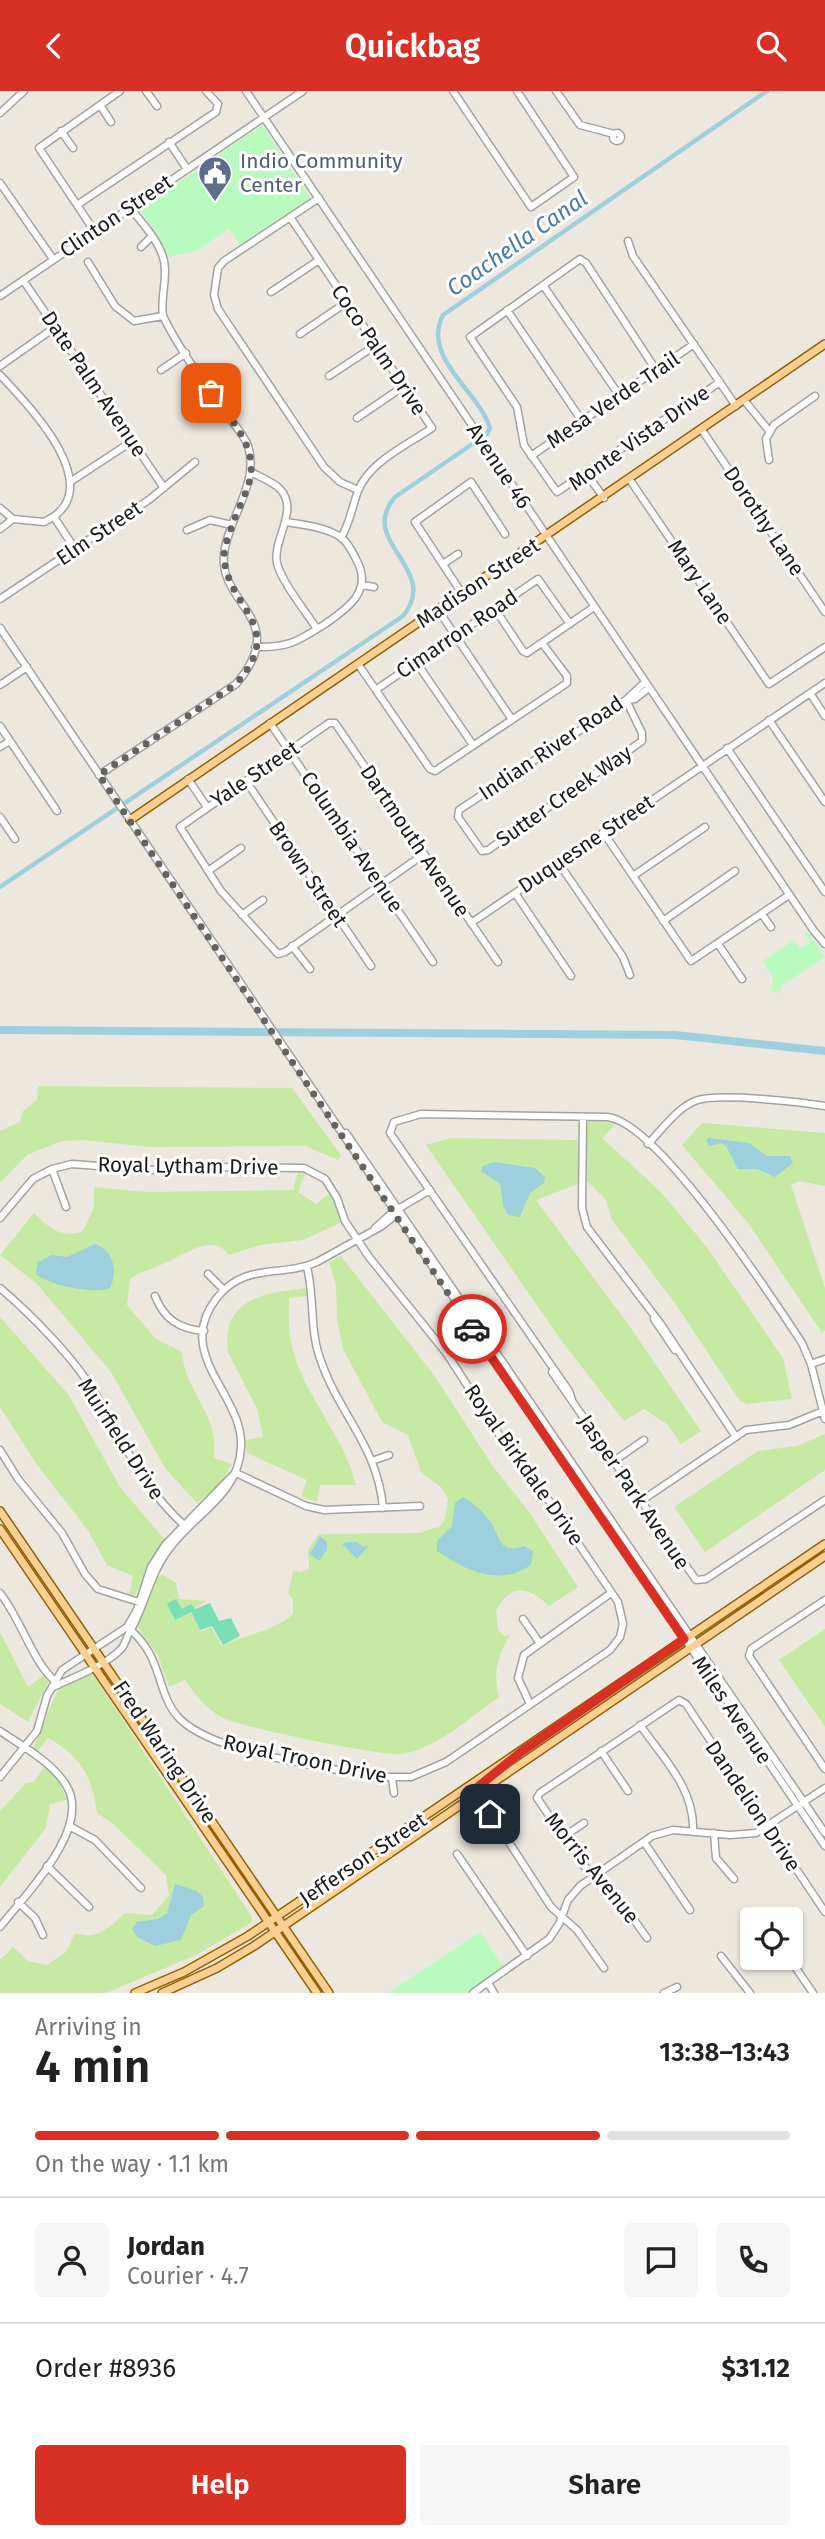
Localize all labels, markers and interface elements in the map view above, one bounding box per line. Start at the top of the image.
icon: back [35,27,73,65]
text: Quickbag [345,27,480,65]
icon: search [752,27,790,65]
place label: Indio Community Center [240,148,403,198]
public building icon: Indio Community Center [196,154,234,203]
street label: Clinton Street [55,169,178,263]
water label: Coachella Canal [441,184,593,302]
street label: Coco Palm Drive [326,280,432,420]
street label: Date Palm Avenue [35,306,153,462]
street label: Mesa Verde Trail [541,346,685,454]
pin [181,363,241,423]
icon: bag [192,374,230,412]
street label: Monte Vista Drive [563,380,715,496]
street label: Avenue 46 [461,418,537,514]
street label: Dorothy Lane [718,461,810,581]
street label: Elm Street [51,495,147,571]
street label: Madison Street [411,532,545,634]
street label: Mary Lane [662,534,738,630]
street label: Cimarron Road [391,584,523,684]
street label: Indian River Road [474,690,628,806]
street label: Yale Street [206,735,305,813]
street label: Sutter Creek Way [491,739,637,853]
street label: Dartmouth Avenue [354,760,476,922]
street label: Columbia Avenue [295,766,409,918]
street label: Duquesne Street [513,789,659,899]
street label: Brown Street [263,816,353,932]
street label: Royal Lytham Drive [97,1151,279,1181]
courier [437,1294,507,1364]
icon: car [453,1310,491,1348]
street label: Muirfield Drive [72,1373,170,1505]
street label: Royal Birkdale Drive [459,1379,589,1551]
street label: Jasper Park Avenue [572,1409,696,1575]
street label: Miles Avenue [686,1651,778,1769]
street label: Fred Waring Drive [108,1676,222,1828]
street label: Royal Troon Drive [221,1729,389,1789]
street label: Dandelion Drive [700,1736,806,1876]
pin [460,1784,520,1844]
icon: home [471,1795,509,1833]
street label: Jefferson Street [294,1807,432,1911]
street label: Morris Avenue [539,1807,645,1929]
map controls [740,1907,803,1970]
button: locate [740,1907,803,1970]
text: Arriving in [35,2013,142,2041]
text: 13:38–13:43 [659,2037,790,2068]
text: 4 min [35,2039,150,2094]
text: On the way · 1.1 km [35,2150,229,2178]
button: person [35,2223,109,2297]
button: chat [624,2223,698,2297]
button: phone [716,2223,790,2297]
text: Jordan [127,2231,205,2262]
text: Courier · 4.7 [127,2262,249,2290]
text: Order #8936 [35,2353,176,2384]
text: $31.12 [722,2353,790,2384]
button: Help [35,2445,406,2525]
button: Share [420,2445,790,2525]

